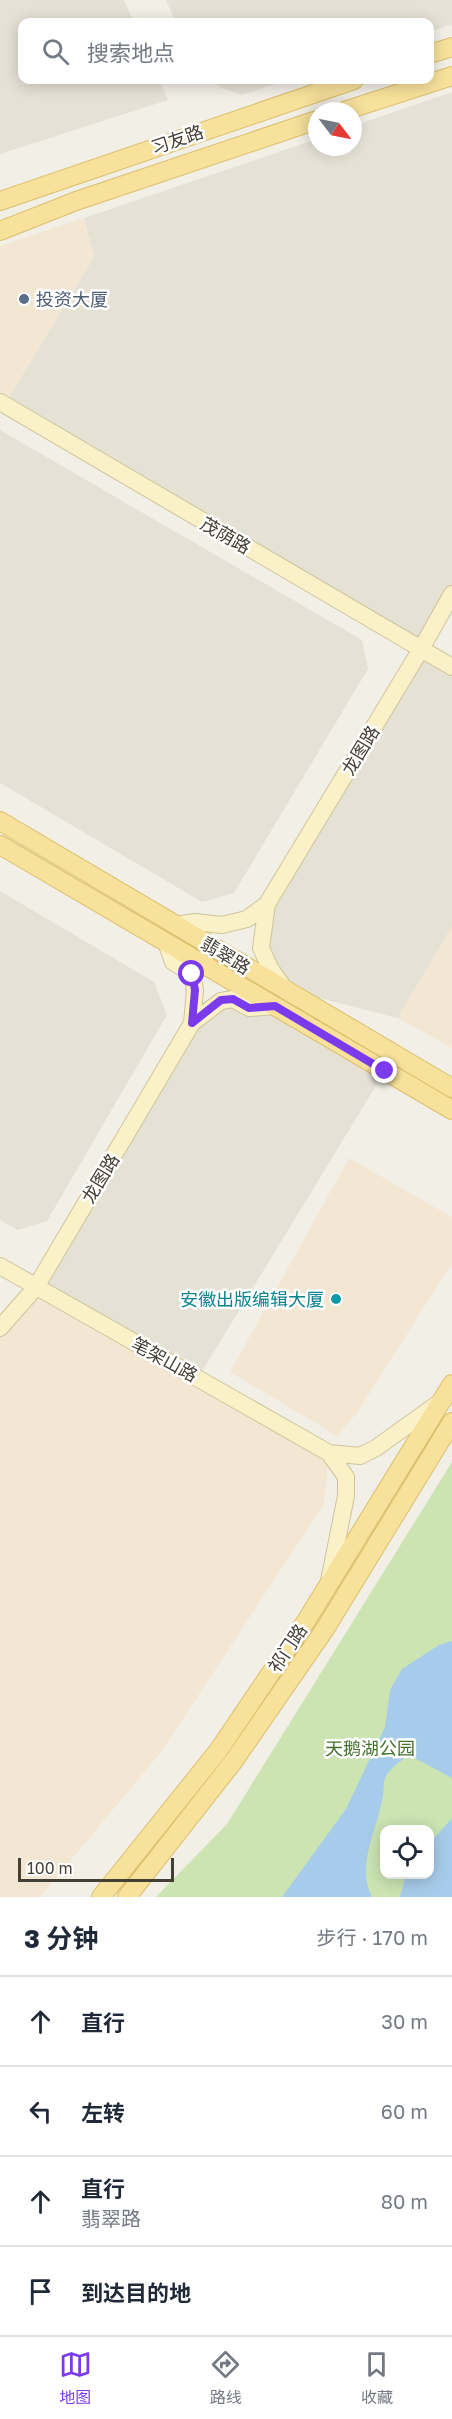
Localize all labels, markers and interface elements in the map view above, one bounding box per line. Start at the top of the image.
search box [18,18,434,84]
icon: search [39,35,72,68]
text: 搜索地点 [87,39,175,66]
north arrow [308,102,362,156]
street label: 习友路 [148,120,206,158]
place label: 投资大厦 [36,288,108,310]
marker: 投资大厦 [17,292,31,306]
street label: 茂荫路 [197,512,255,558]
street label: 龙图路 [337,721,383,779]
street label: 翡翠路 [197,932,255,978]
route start [178,960,204,986]
route end [371,1057,397,1083]
street label: 龙图路 [77,1149,123,1207]
place label: 安徽出版编辑大厦 [180,1288,324,1310]
marker: 安徽出版编辑大厦 [329,1292,343,1306]
street label: 笔架山路 [128,1332,202,1386]
street label: 祁门路 [263,1619,311,1677]
park label: 天鹅湖公园 [325,1737,415,1759]
map controls [380,1825,434,1879]
button: locate [380,1825,434,1879]
scale bar [18,1855,174,1882]
text: 100 m [27,1858,73,1878]
text: 3 分钟 [24,1923,98,1954]
text: 步行 · 170 m [317,1925,428,1949]
icon: ahead [24,2005,57,2038]
text: 直行 [81,2009,125,2036]
text: 30 m [381,2009,428,2033]
icon: left [24,2095,57,2128]
text: 左转 [81,2099,125,2126]
text: 60 m [381,2099,428,2123]
text: 直行 [81,2175,125,2202]
icon: ahead [24,2185,57,2218]
text: 80 m [381,2189,428,2213]
text: 翡翠路 [81,2206,141,2230]
icon: arrive [24,2275,57,2308]
text: 到达目的地 [81,2279,191,2306]
tab: 地图 [59,2348,92,2408]
tab: 路线 [209,2348,242,2408]
tab: 收藏 [360,2348,393,2408]

